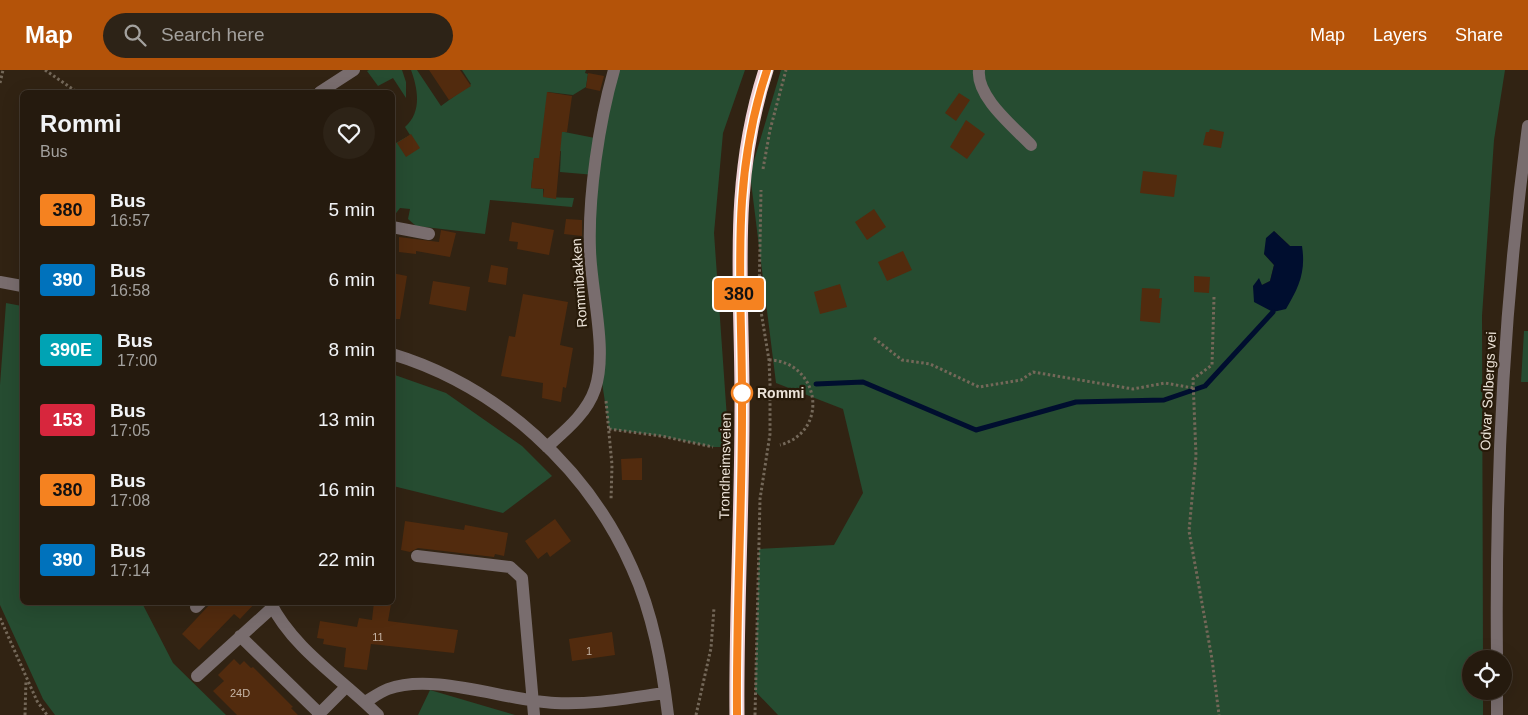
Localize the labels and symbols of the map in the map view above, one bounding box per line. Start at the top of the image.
street label: Rommibakken [568,238,590,328]
line badge: 380 [710,278,768,310]
street label: Odvar Solbergs vei [1477,331,1499,451]
marker: Rommi [731,382,753,404]
place label: Rommi [757,385,804,401]
street label: Trondheimsveien [716,412,734,520]
house number: 11 [372,631,384,643]
house number: 1 [586,645,592,657]
house number: 24D [230,687,250,699]

